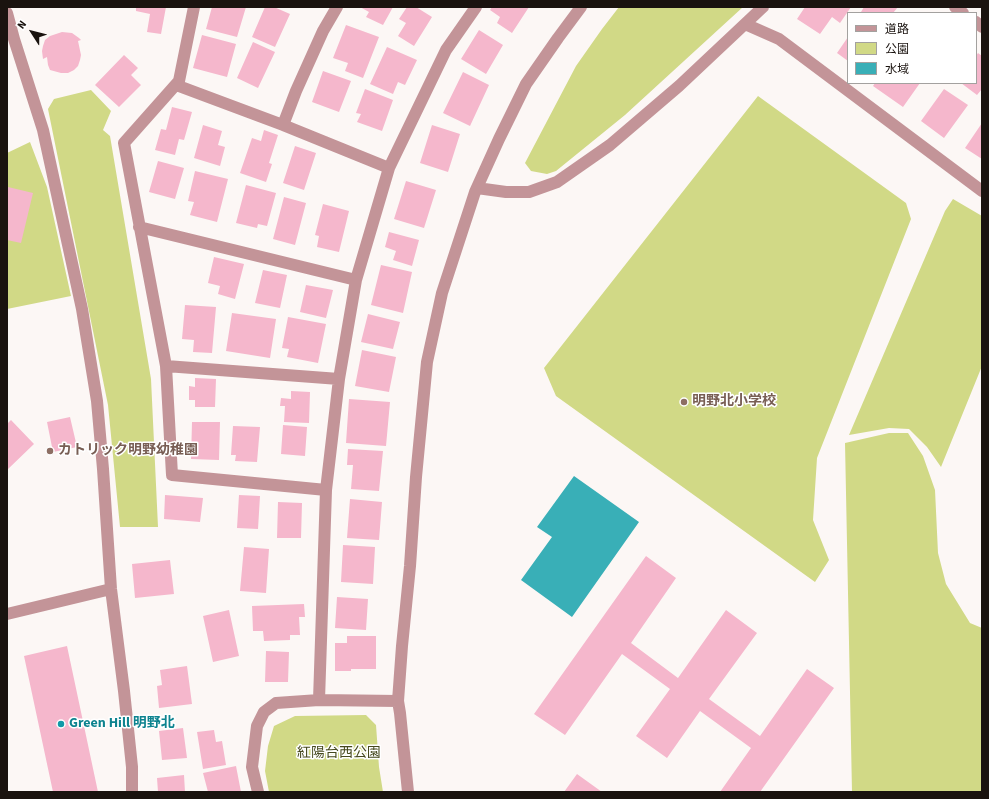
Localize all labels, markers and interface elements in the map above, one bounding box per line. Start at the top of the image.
north arrow [12,12,52,52]
legend [847,12,977,84]
text: N [14,17,30,32]
text: 道路 [885,21,909,38]
text: 公園 [885,41,909,58]
text: 水域 [885,61,909,78]
place label: 明野北小学校 [692,394,776,410]
marker: 明野北小学校 [679,397,689,407]
place label: カトリック明野幼稚園 [58,443,198,459]
marker: カトリック明野幼稚園 [45,446,55,456]
place label: Green Hill 明野北 [69,716,175,732]
marker: Green Hill 明野北 [56,719,66,729]
park label: 紅陽台西公園 [297,746,381,762]

